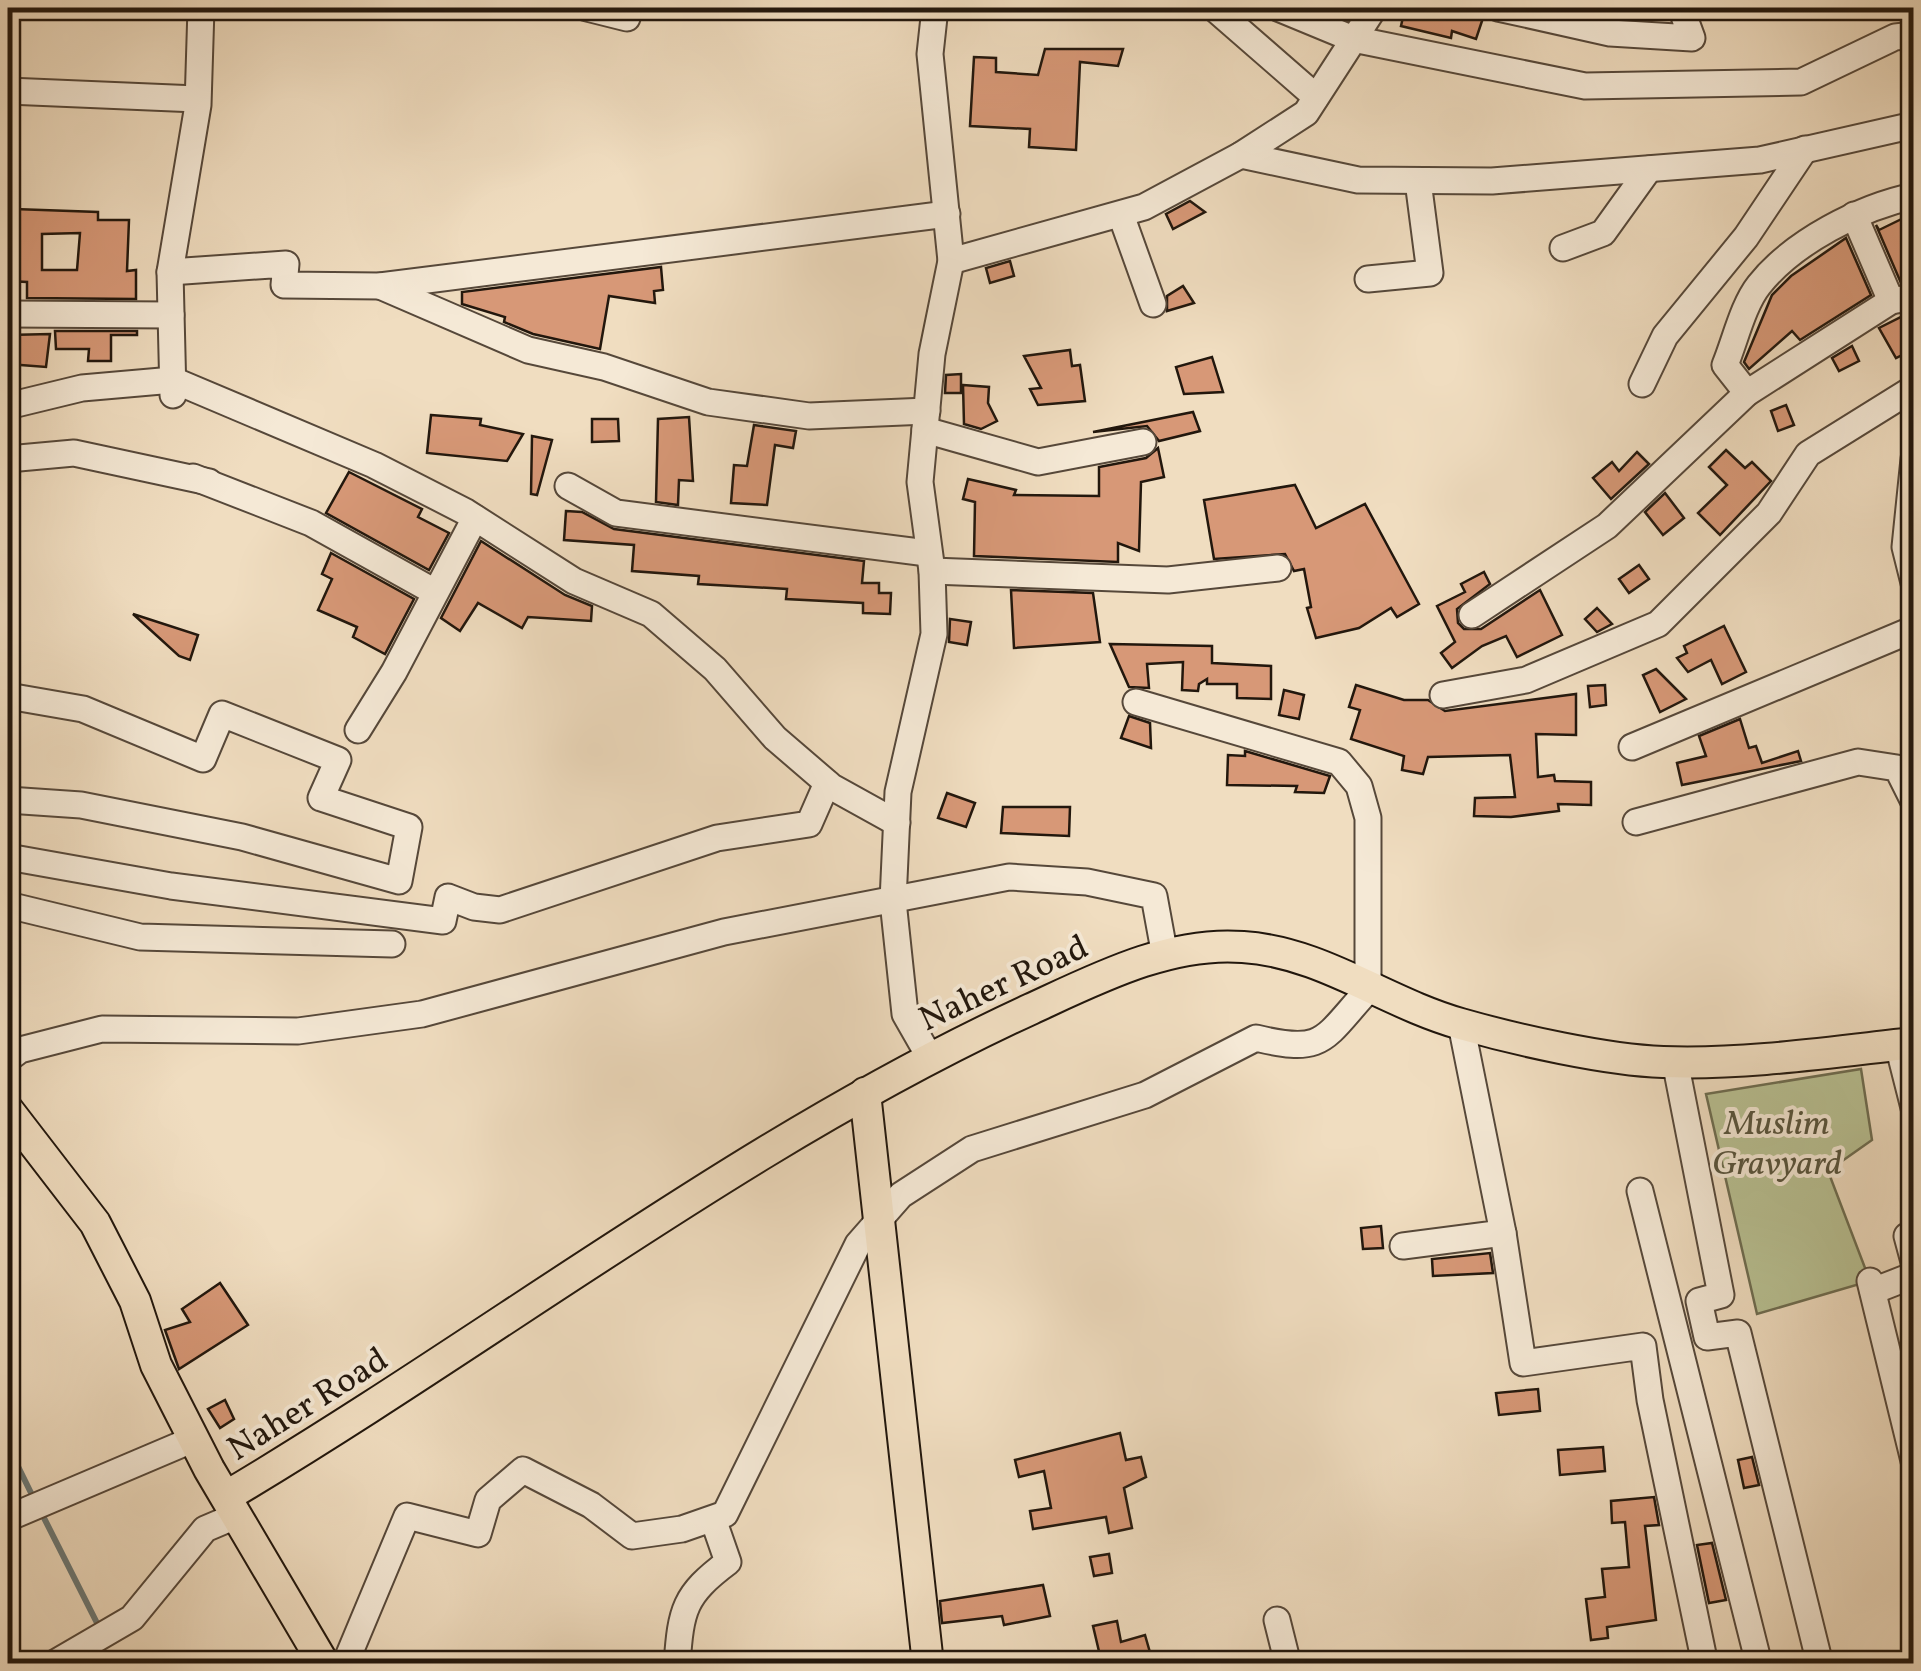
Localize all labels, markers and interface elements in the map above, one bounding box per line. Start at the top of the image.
street label: Naher Road [912,925,1097,1045]
park label: Muslim Gravyard [1712,1101,1842,1189]
street label: Naher Road [219,1337,398,1474]

